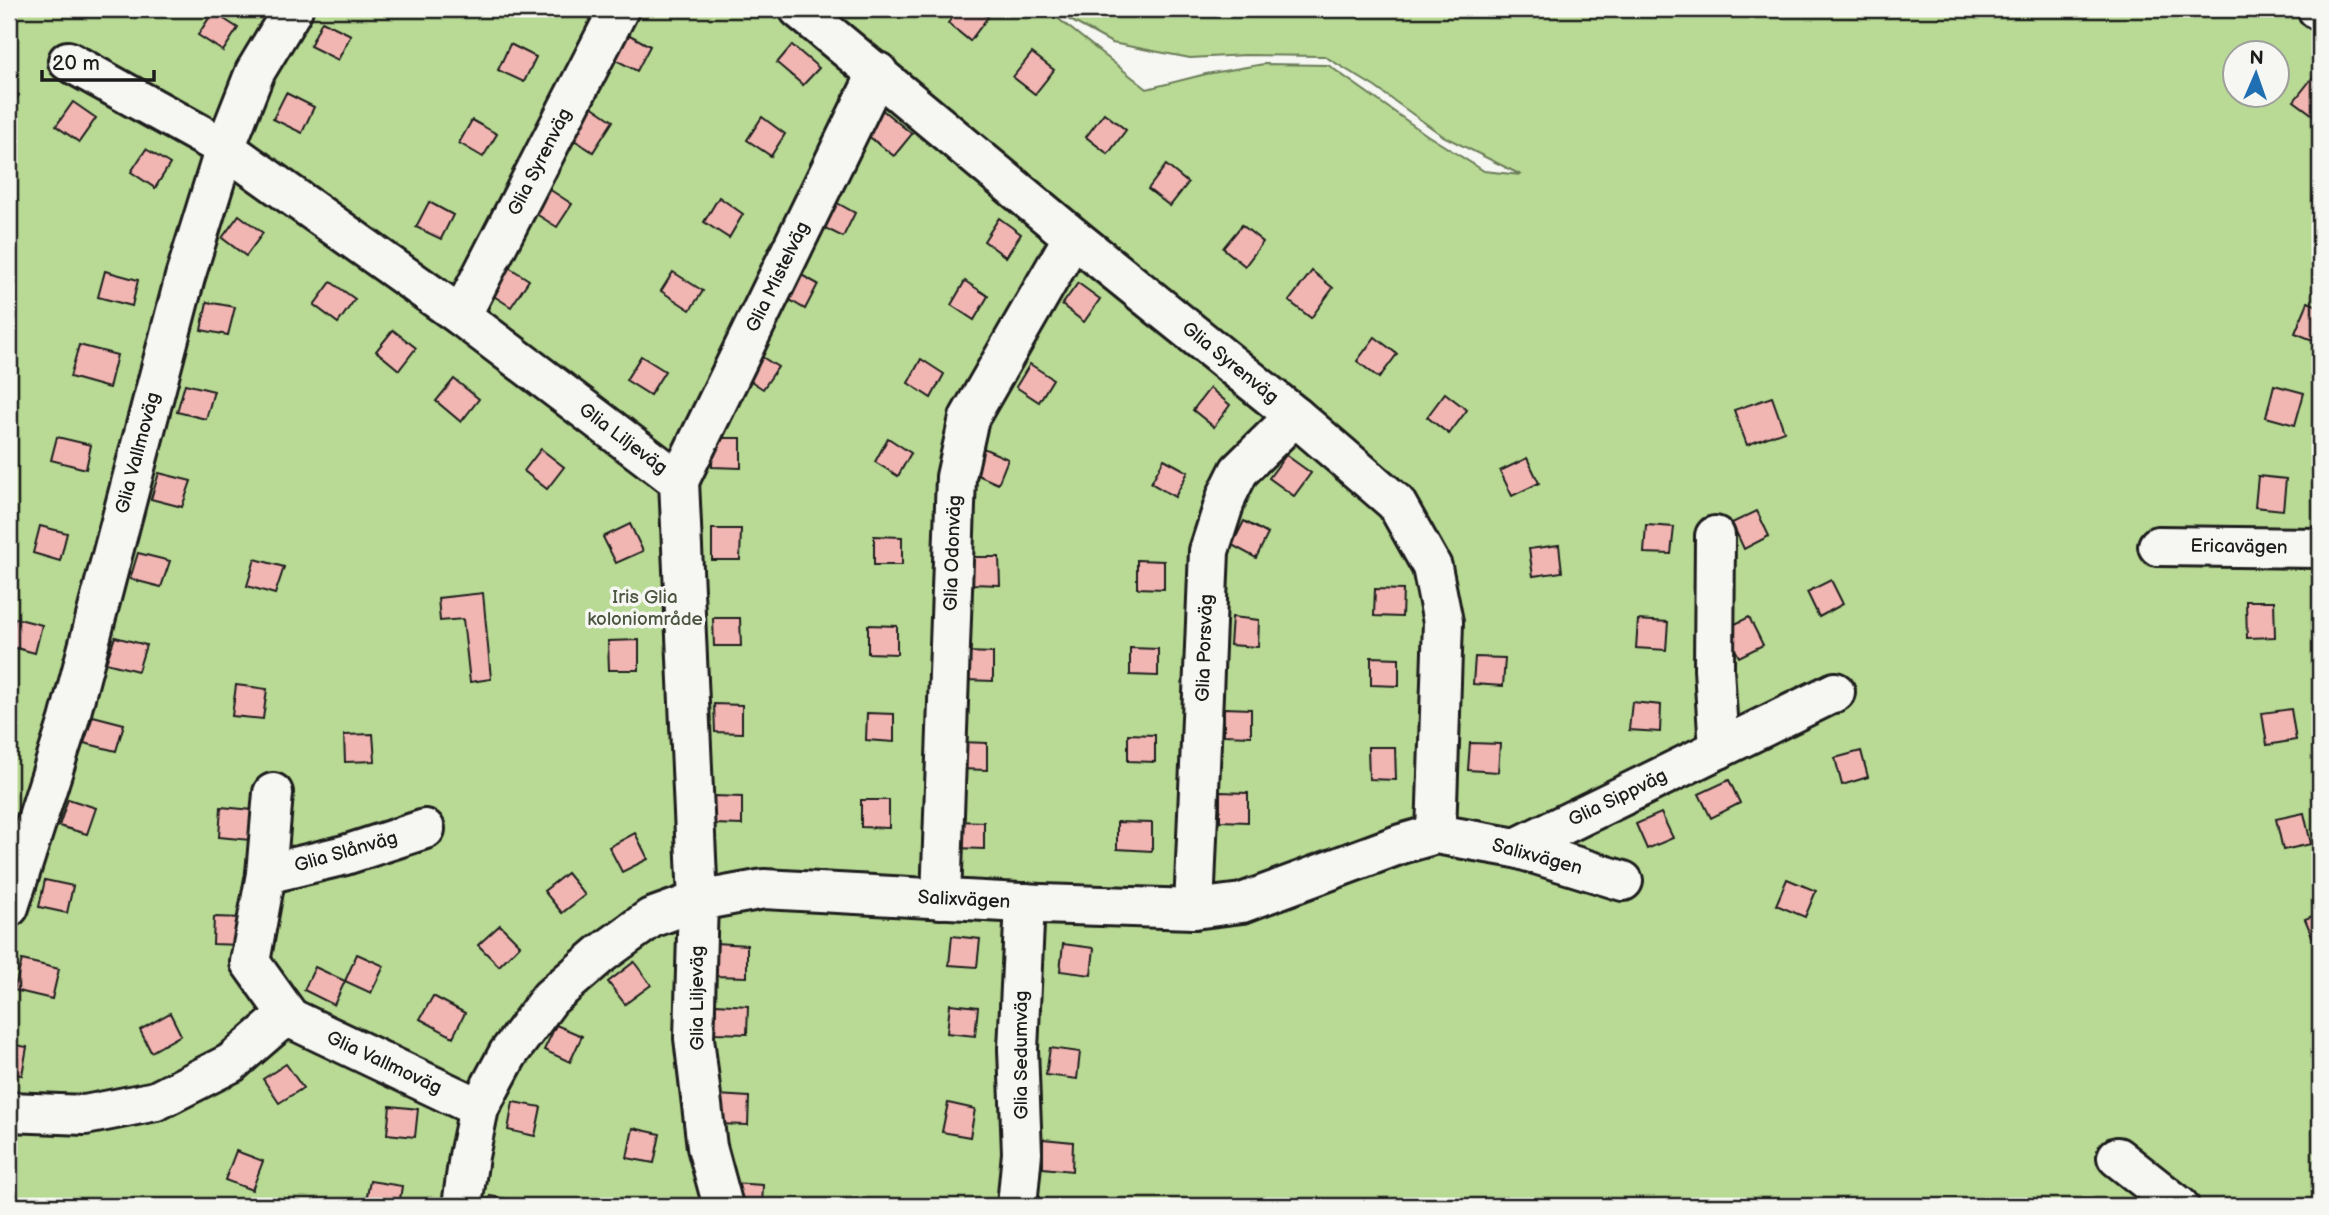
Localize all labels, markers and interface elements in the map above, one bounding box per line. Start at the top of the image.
scale bar [42,38,154,82]
north arrow [2220,38,2290,108]
text: N [2249,47,2264,70]
text: 20 m [52,51,100,76]
street label: Glia Syrenväg [503,104,577,220]
street label: Glia Mistelväg [741,218,815,336]
street label: Glia Syrenväg [1177,317,1283,409]
street label: Glia Vallmoväg [111,390,165,516]
street label: Glia Liljeväg [574,398,672,480]
street label: Glia Odonväg [939,495,967,611]
street label: Ericavägen [2190,535,2288,559]
park label: Iris Glia koloniområde [587,586,703,631]
street label: Glia Porsväg [1192,594,1218,702]
street label: Glia Sippväg [1565,764,1671,832]
street label: Glia Slånväg [292,826,400,878]
street label: Salixvägen [1489,834,1585,880]
street label: Salixvägen [917,886,1011,914]
street label: Glia Liljeväg [686,946,709,1050]
street label: Glia Sedumväg [1010,990,1033,1120]
street label: Glia Vallmoväg [323,1026,445,1100]

